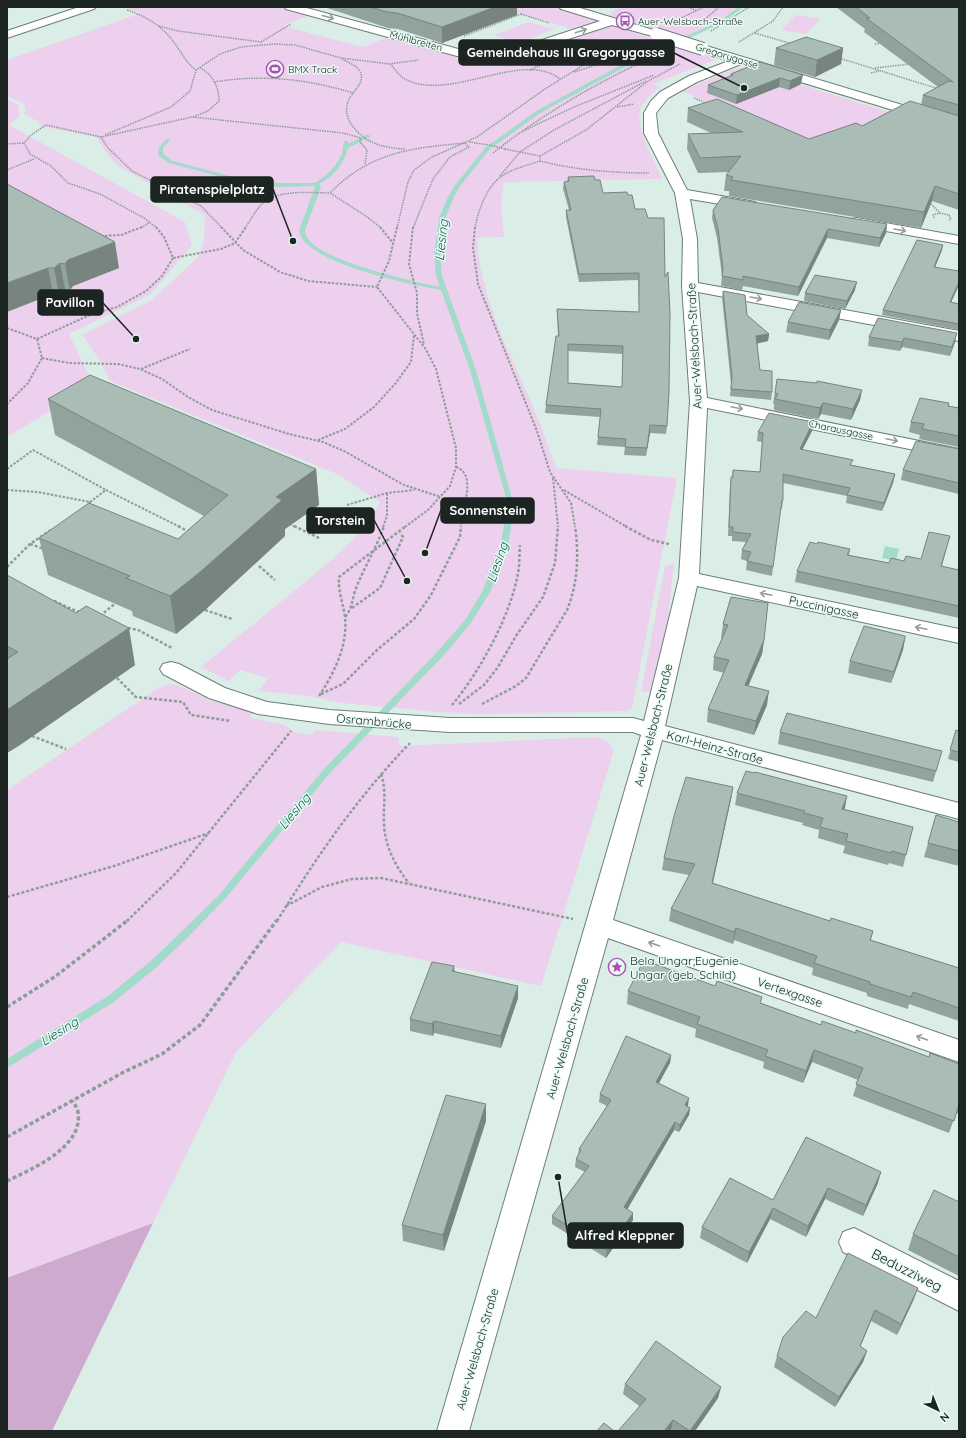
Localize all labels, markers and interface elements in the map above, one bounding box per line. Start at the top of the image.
bus stop icon: Auer-Welsbach-Straße [615,11,635,31]
one-way arrow [321,14,334,21]
place label: Auer-Welsbach-Straße [638,15,743,28]
one-way arrow [574,27,587,34]
street label: Mühlbreiten [388,28,444,54]
callout: Gemeindehaus III Gregorygasse [459,40,674,65]
street label: Gregorygasse [694,40,760,72]
text: Gemeindehaus III Gregorygasse [467,44,666,60]
sports icon: BMX Track [265,59,285,79]
place label: BMX Track [288,63,337,76]
callout: Piratenspielplatz [151,177,273,202]
text: Piratenspielplatz [159,181,265,197]
water label: Liesing [431,218,451,262]
one-way arrow [893,226,906,234]
street label: Auer-Welsbach-Straße [683,282,705,409]
callout: Pavillon [38,290,103,315]
text: Pavillon [46,294,94,310]
one-way arrow [749,295,762,303]
one-way arrow [730,405,743,413]
street label: Charausgasse [808,417,875,443]
one-way arrow [885,437,898,445]
callout: Sonnenstein [441,498,534,523]
text: Sonnenstein [450,502,526,518]
callout: Torstein [307,508,374,533]
text: Torstein [315,512,365,528]
water label: Liesing [483,539,512,584]
one-way arrow [760,590,773,598]
street label: Puccinigasse [788,592,861,622]
one-way arrow [915,623,928,631]
street label: Auer-Welsbach-Straße [630,662,676,788]
street label: Osrambrücke [336,710,412,732]
street label: Karl-Heinz-Straße [665,727,765,767]
water label: Liesing [275,789,314,832]
one-way arrow [649,940,661,948]
place label: Bela Ungar;Eugenie Ungar (geb. Schild) [630,953,739,982]
place icon: Bela Ungar;Eugenie Ungar (geb. Schild) [607,957,627,977]
street label: Vertexgasse [755,974,825,1010]
street label: Auer-Welsbach-Straße [542,975,592,1101]
water label: Liesing [37,1013,82,1049]
one-way arrow [917,1034,929,1042]
callout: Alfred Kleppner [568,1223,683,1248]
text: Alfred Kleppner [575,1227,675,1243]
street label: Beduzziweg [869,1244,945,1296]
street label: Auer-Welsbach-Straße [452,1286,502,1412]
north arrow [918,1390,958,1430]
text: N [937,1409,953,1425]

